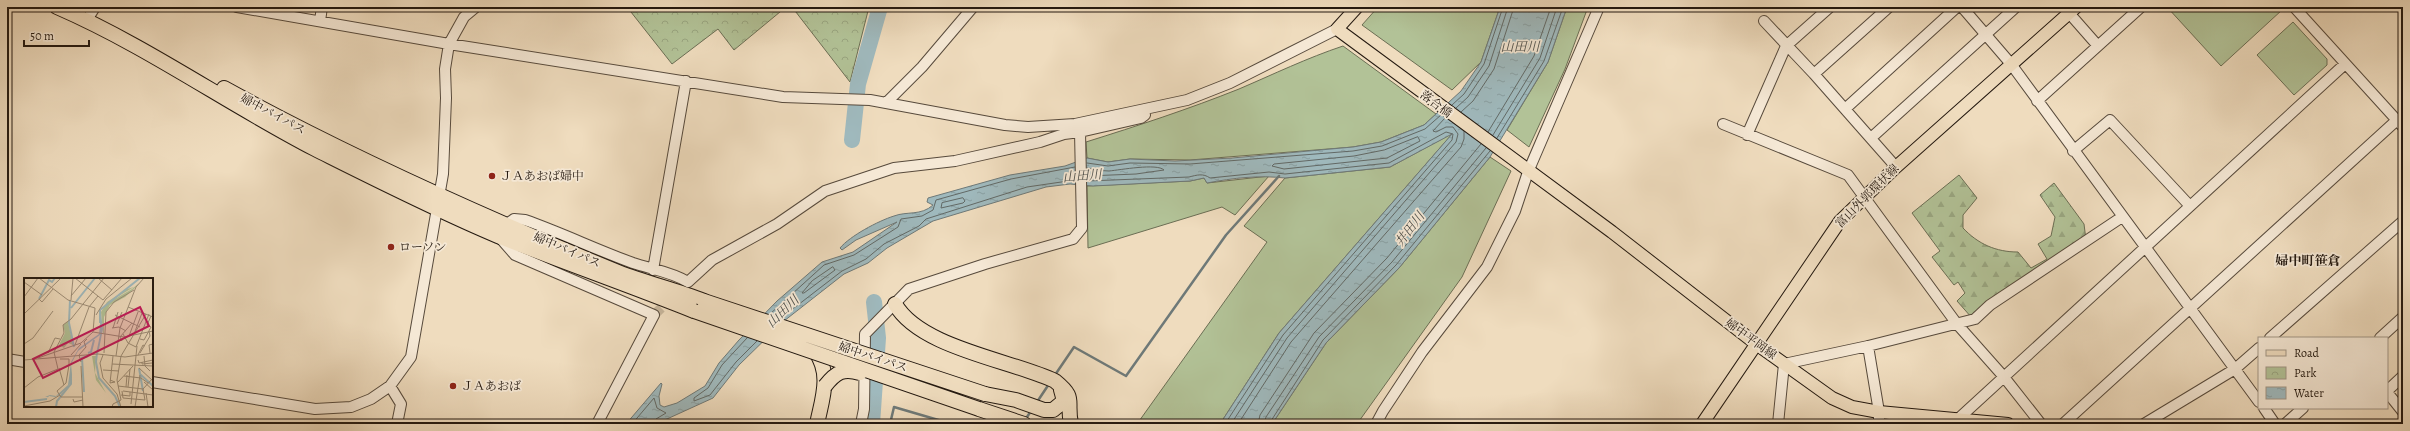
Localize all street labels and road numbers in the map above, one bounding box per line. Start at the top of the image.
street label: 落合橋 [1417,87,1455,121]
street label: 婦中バイパス [238,90,308,138]
street label: 富山外郭環状線 [1832,161,1902,231]
street label: 婦中バイパス [531,229,603,271]
street label: 婦中平岡線 [1722,315,1780,363]
street label: 婦中バイパス [836,338,910,376]

